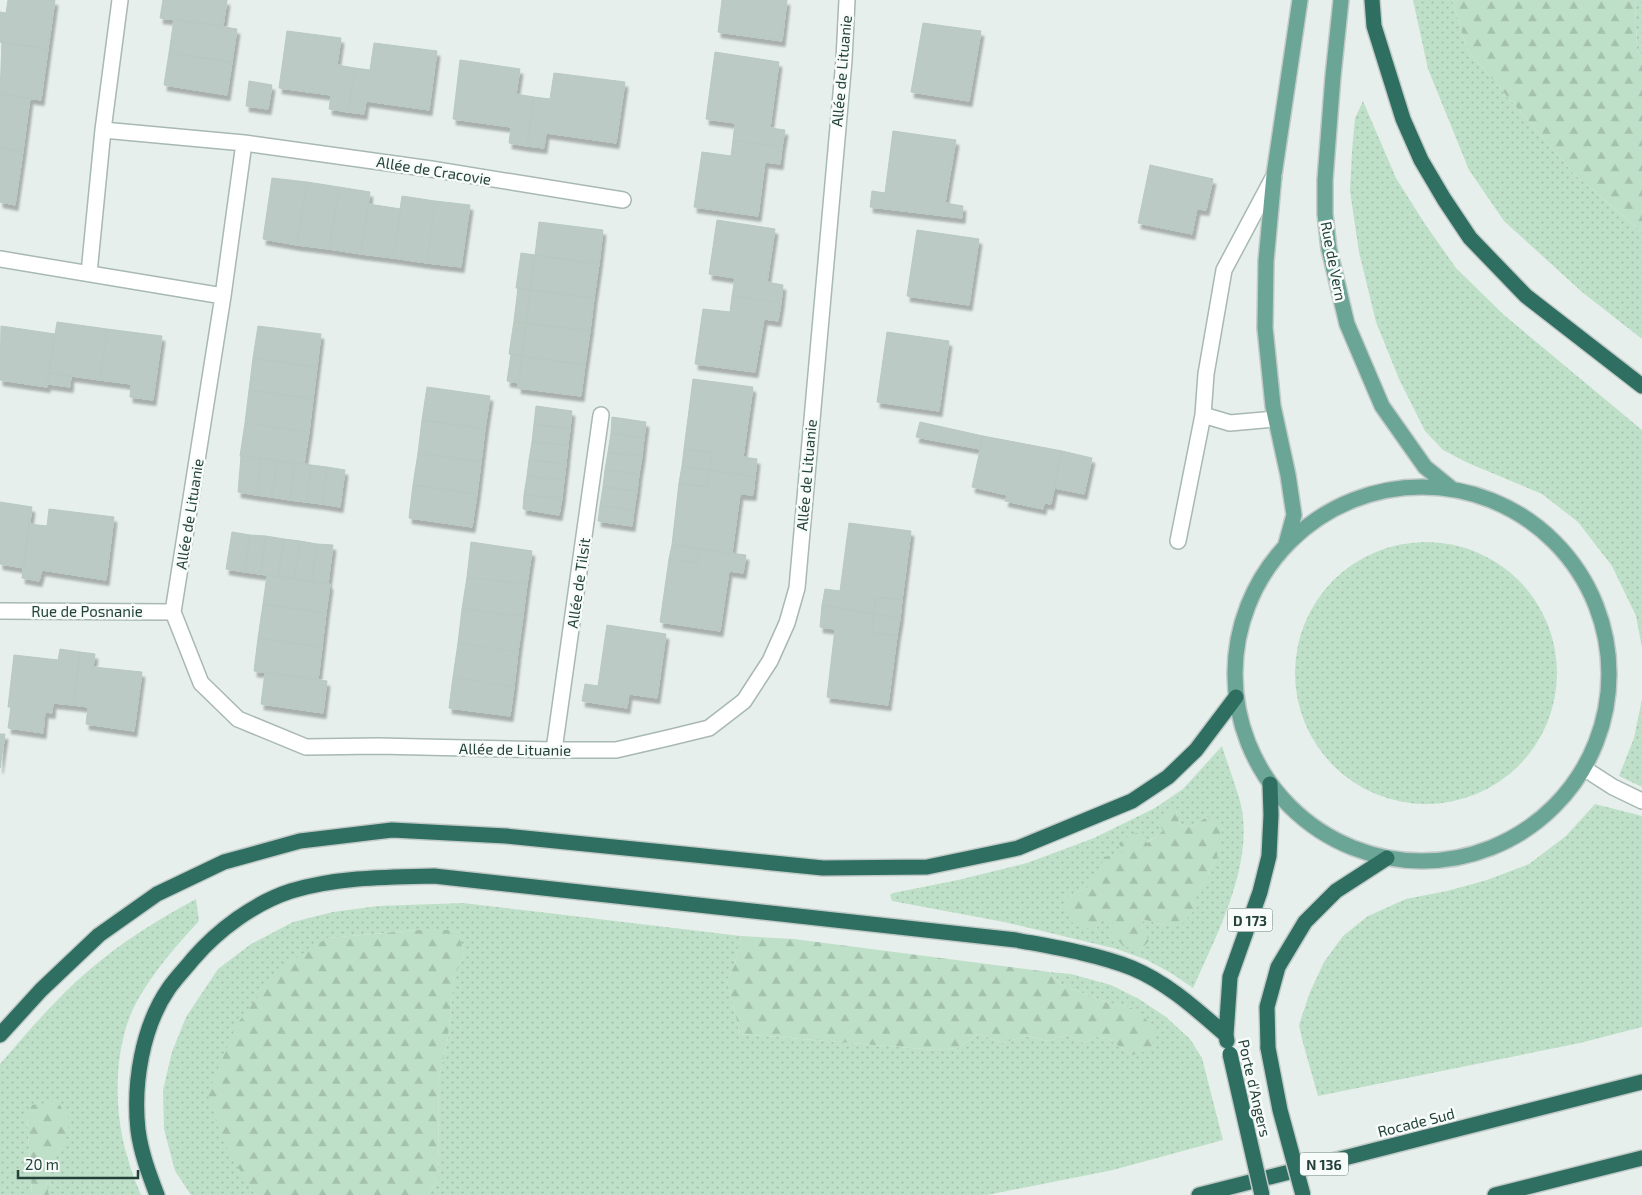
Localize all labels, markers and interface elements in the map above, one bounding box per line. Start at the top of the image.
street label: Allée de Lituanie [827,14,855,128]
street label: Allée de Cracovie [375,152,493,188]
street label: Rue de Vern [1318,220,1350,302]
street label: Allée de Lituanie [792,418,820,532]
street label: Allée de Lituanie [171,457,207,571]
street label: Allée de Tilsit [563,536,593,629]
street label: Rue de Posnanie [31,602,143,620]
street label: Allée de Lituanie [459,739,571,759]
road number: D 173 [1228,908,1272,932]
street label: Porte d'Angers [1235,1037,1275,1139]
street label: Rocade Sud [1376,1104,1456,1140]
scale bar [18,1148,138,1180]
road number: N 136 [1300,1152,1348,1176]
text: 20 m [25,1155,59,1173]

